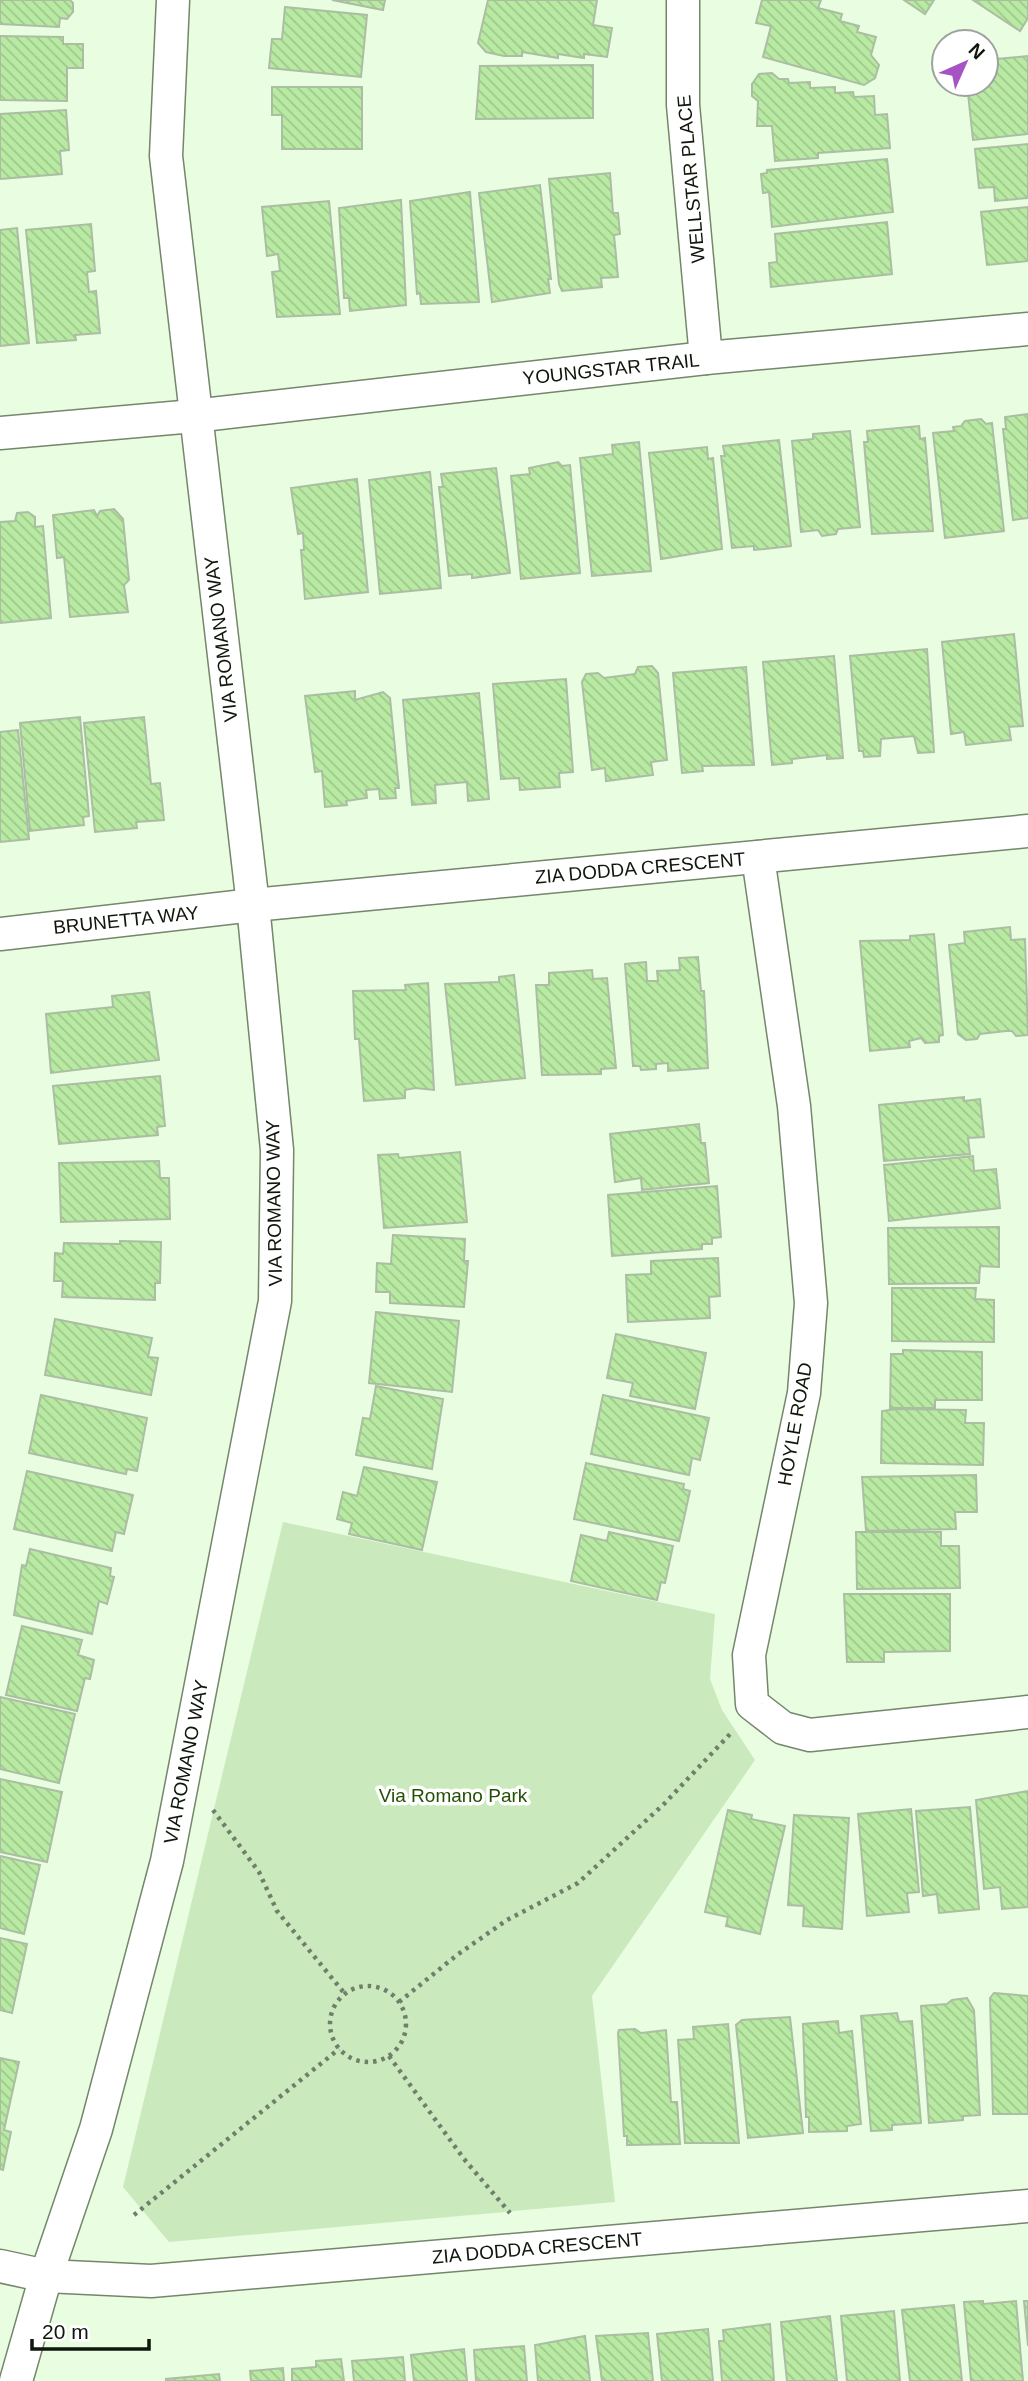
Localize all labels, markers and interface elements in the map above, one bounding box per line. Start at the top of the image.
north arrow [930,28,1000,98]
text: N [964,39,989,64]
street label: WELLSTAR PLACE [673,94,709,264]
street label: YOUNGSTAR TRAIL [522,349,700,389]
street label: VIA ROMANO WAY [200,555,242,723]
street label: ZIA DODDA CRESCENT [534,848,746,888]
street label: BRUNETTA WAY [52,902,200,938]
street label: VIA ROMANO WAY [262,1119,286,1287]
street label: HOYLE ROAD [774,1361,816,1487]
street label: VIA ROMANO WAY [160,1678,212,1846]
park label: Via Romano Park [379,1785,528,1806]
street label: ZIA DODDA CRESCENT [431,2228,643,2268]
scale bar [32,2308,149,2352]
text: 20 m [42,2320,89,2343]

